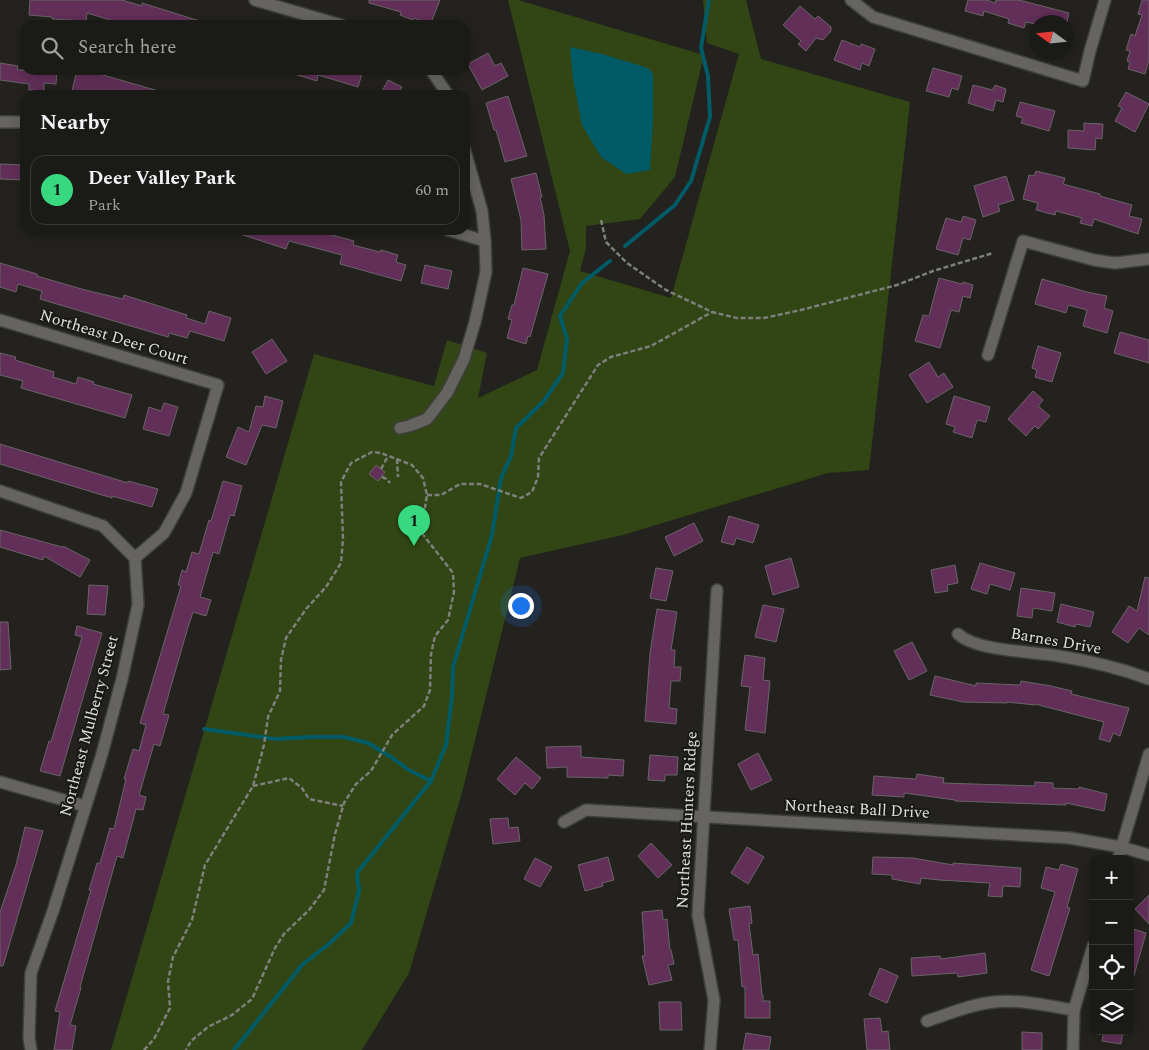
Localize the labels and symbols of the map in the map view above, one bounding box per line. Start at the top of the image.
north arrow [1029,15,1074,60]
street label: Northeast Deer Court [37,303,192,371]
pin: 1 [398,505,430,546]
your location [508,593,534,619]
street label: Barnes Drive [1009,621,1103,661]
street label: Northeast Mulberry Street [53,632,125,819]
street label: Northeast Hunters Ridge [670,731,704,909]
street label: Northeast Ball Drive [784,793,930,825]

